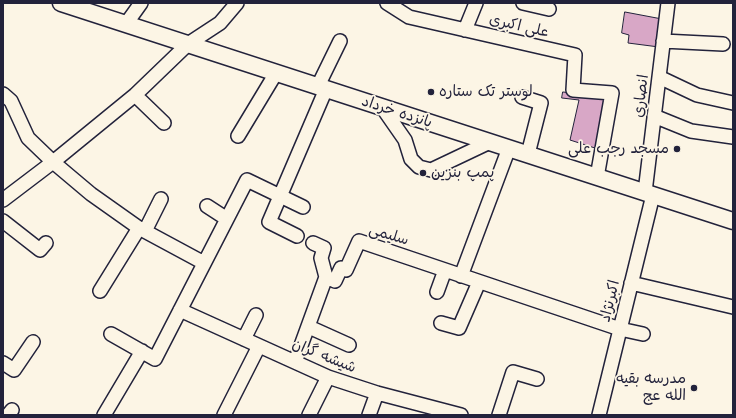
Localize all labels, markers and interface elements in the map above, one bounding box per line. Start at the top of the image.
street label: علی اکبری [487,10,551,42]
street label: انصاری [629,73,653,119]
place label: لوستر تک ستاره [439,83,533,101]
marker: لوستر تک ستاره [426,87,436,97]
street label: پانزده خرداد [359,92,435,132]
place label: مسجد رجب علی [568,140,669,158]
marker: مسجد رجب علی [672,144,682,154]
place label: پمپ بنزین [431,164,494,182]
marker: پمپ بنزین [418,168,428,178]
street label: سلیمی [367,220,411,250]
street label: اکبرنژاد [596,278,624,324]
street label: شیشه گران [289,335,359,377]
place label: مدرسه بقیه‌ الله عج [616,370,686,405]
marker: مدرسه بقیه‌ الله عج [689,383,699,393]

